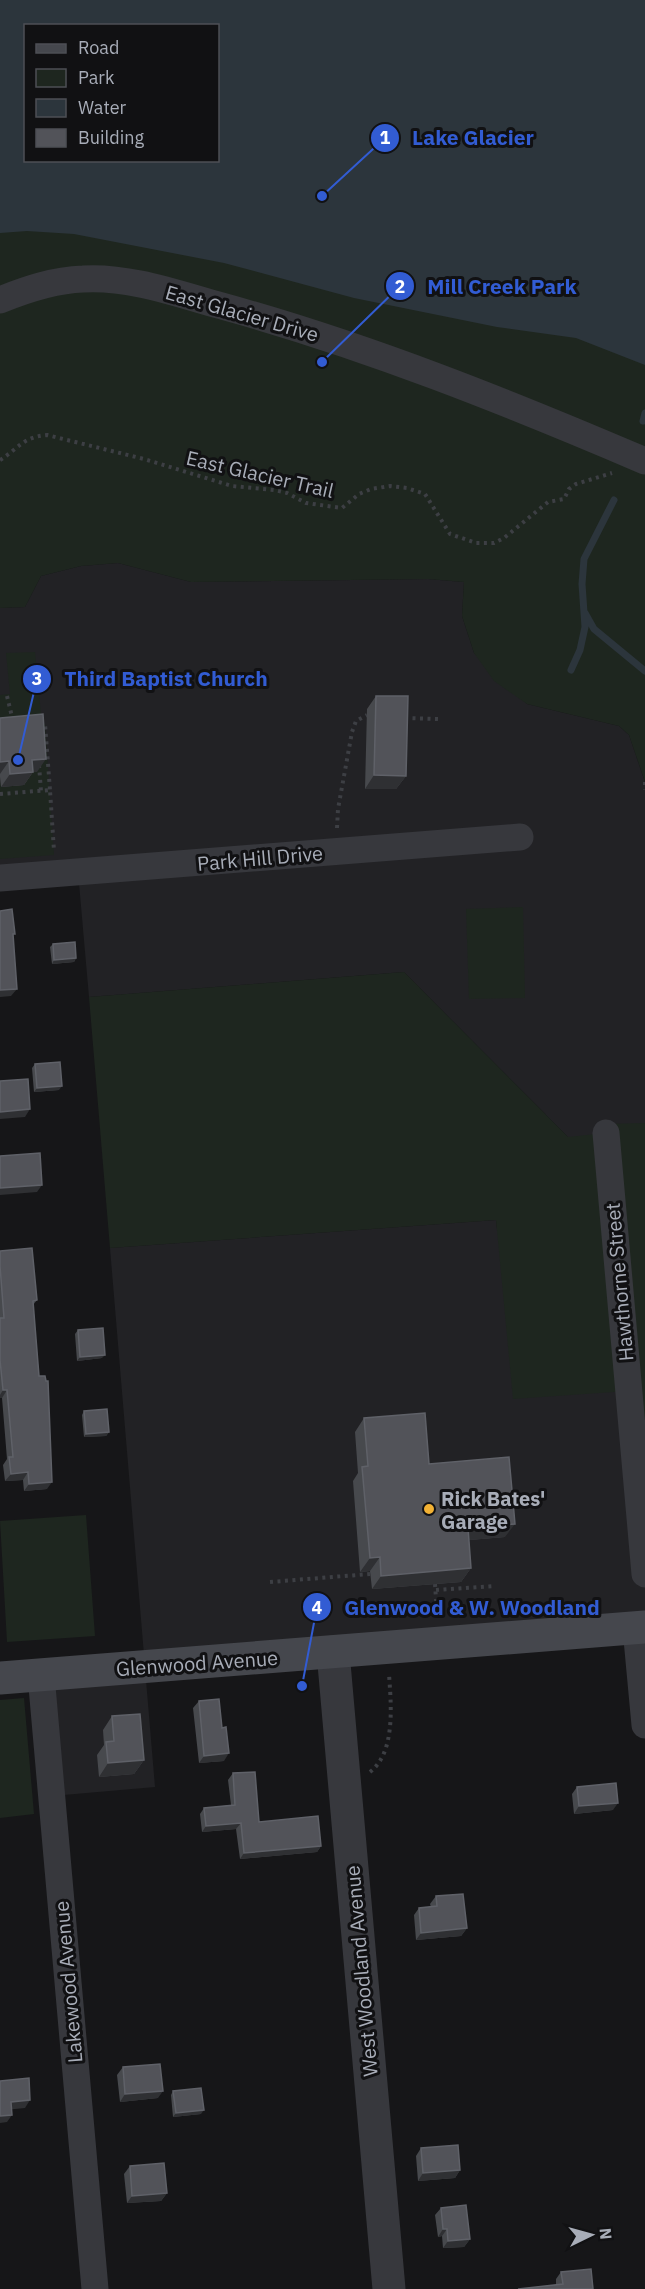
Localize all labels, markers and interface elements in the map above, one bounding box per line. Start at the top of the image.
legend [24,24,219,162]
text: Road [78,36,119,59]
text: Park [78,66,115,89]
text: Water [78,96,127,119]
callout: Lake Glacier [370,119,546,158]
text: Lake Glacier [412,123,535,151]
text: Building [78,126,145,149]
text: 1 [380,126,391,149]
callout: Mill Creek Park [385,267,588,306]
text: Mill Creek Park [427,272,578,300]
text: 2 [395,275,405,298]
street label: East Glacier Drive [162,278,322,348]
street label: East Glacier Trail [184,444,336,504]
callout: Third Baptist Church [22,659,279,698]
text: Third Baptist Church [64,664,268,692]
text: 3 [32,667,42,690]
street label: Park Hill Drive [196,839,324,877]
street label: Hawthorne Street [599,1202,639,1362]
place label: Rick Bates' Garage [441,1485,545,1535]
marker: Rick Bates' Garage [422,1502,436,1516]
callout: Glenwood & W. Woodland [302,1588,612,1627]
text: Glenwood & W. Woodland [344,1593,600,1621]
text: 4 [312,1596,323,1619]
street label: Glenwood Avenue [115,1644,279,1682]
street label: West Woodland Avenue [338,1864,384,2078]
street label: Lakewood Avenue [47,1900,89,2064]
north arrow [561,2205,621,2265]
text: N [595,2227,616,2240]

